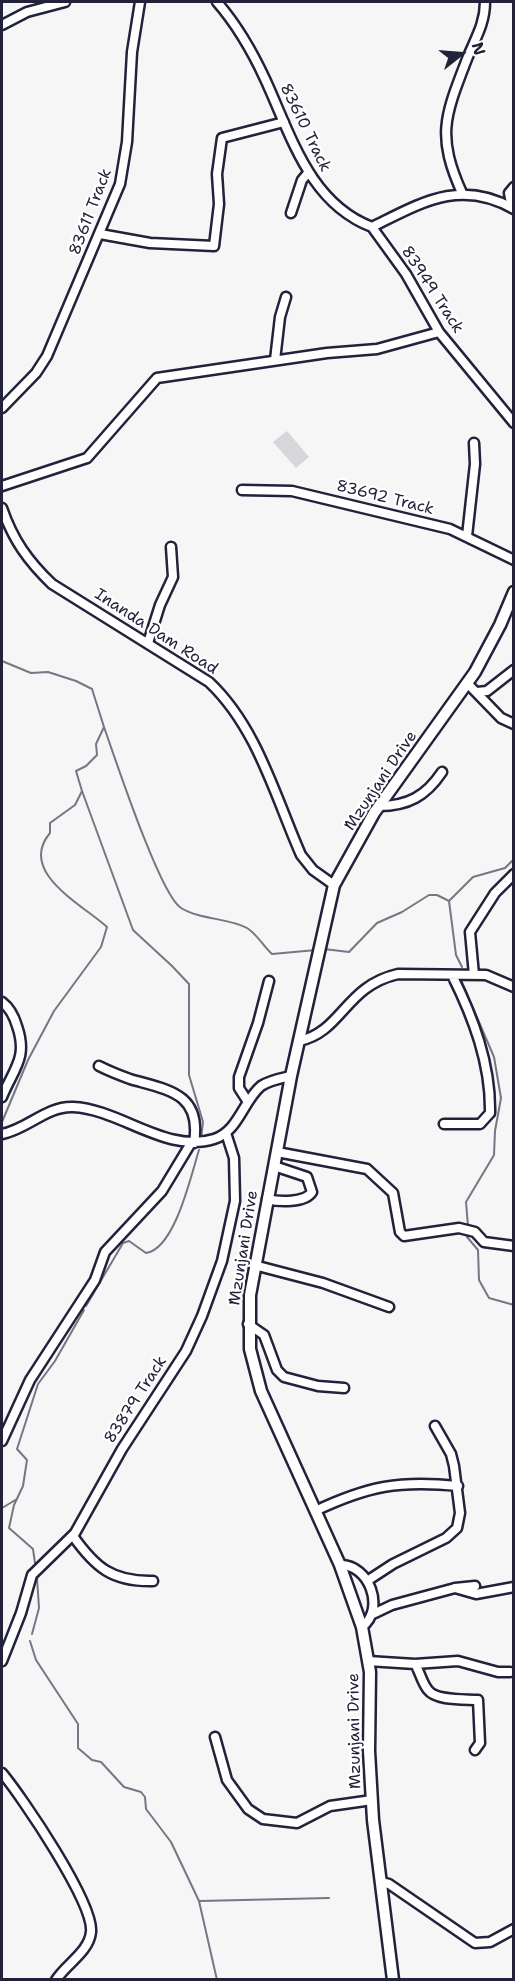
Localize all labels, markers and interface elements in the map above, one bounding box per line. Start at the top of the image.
north arrow [431,24,491,84]
text: N [467,39,491,58]
street label: 83610 Track [275,81,335,175]
street label: 83611 Track [66,166,116,258]
street label: 83949 Track [397,243,467,337]
street label: 83692 Track [334,477,436,519]
street label: Inanda Dam Road [91,585,221,679]
street label: Mzunjani Drive [341,727,421,835]
street label: Mzunjani Drive [225,1189,263,1307]
street label: 83879 Track [101,1353,171,1447]
street label: Mzunjani Drive [344,1673,366,1789]

